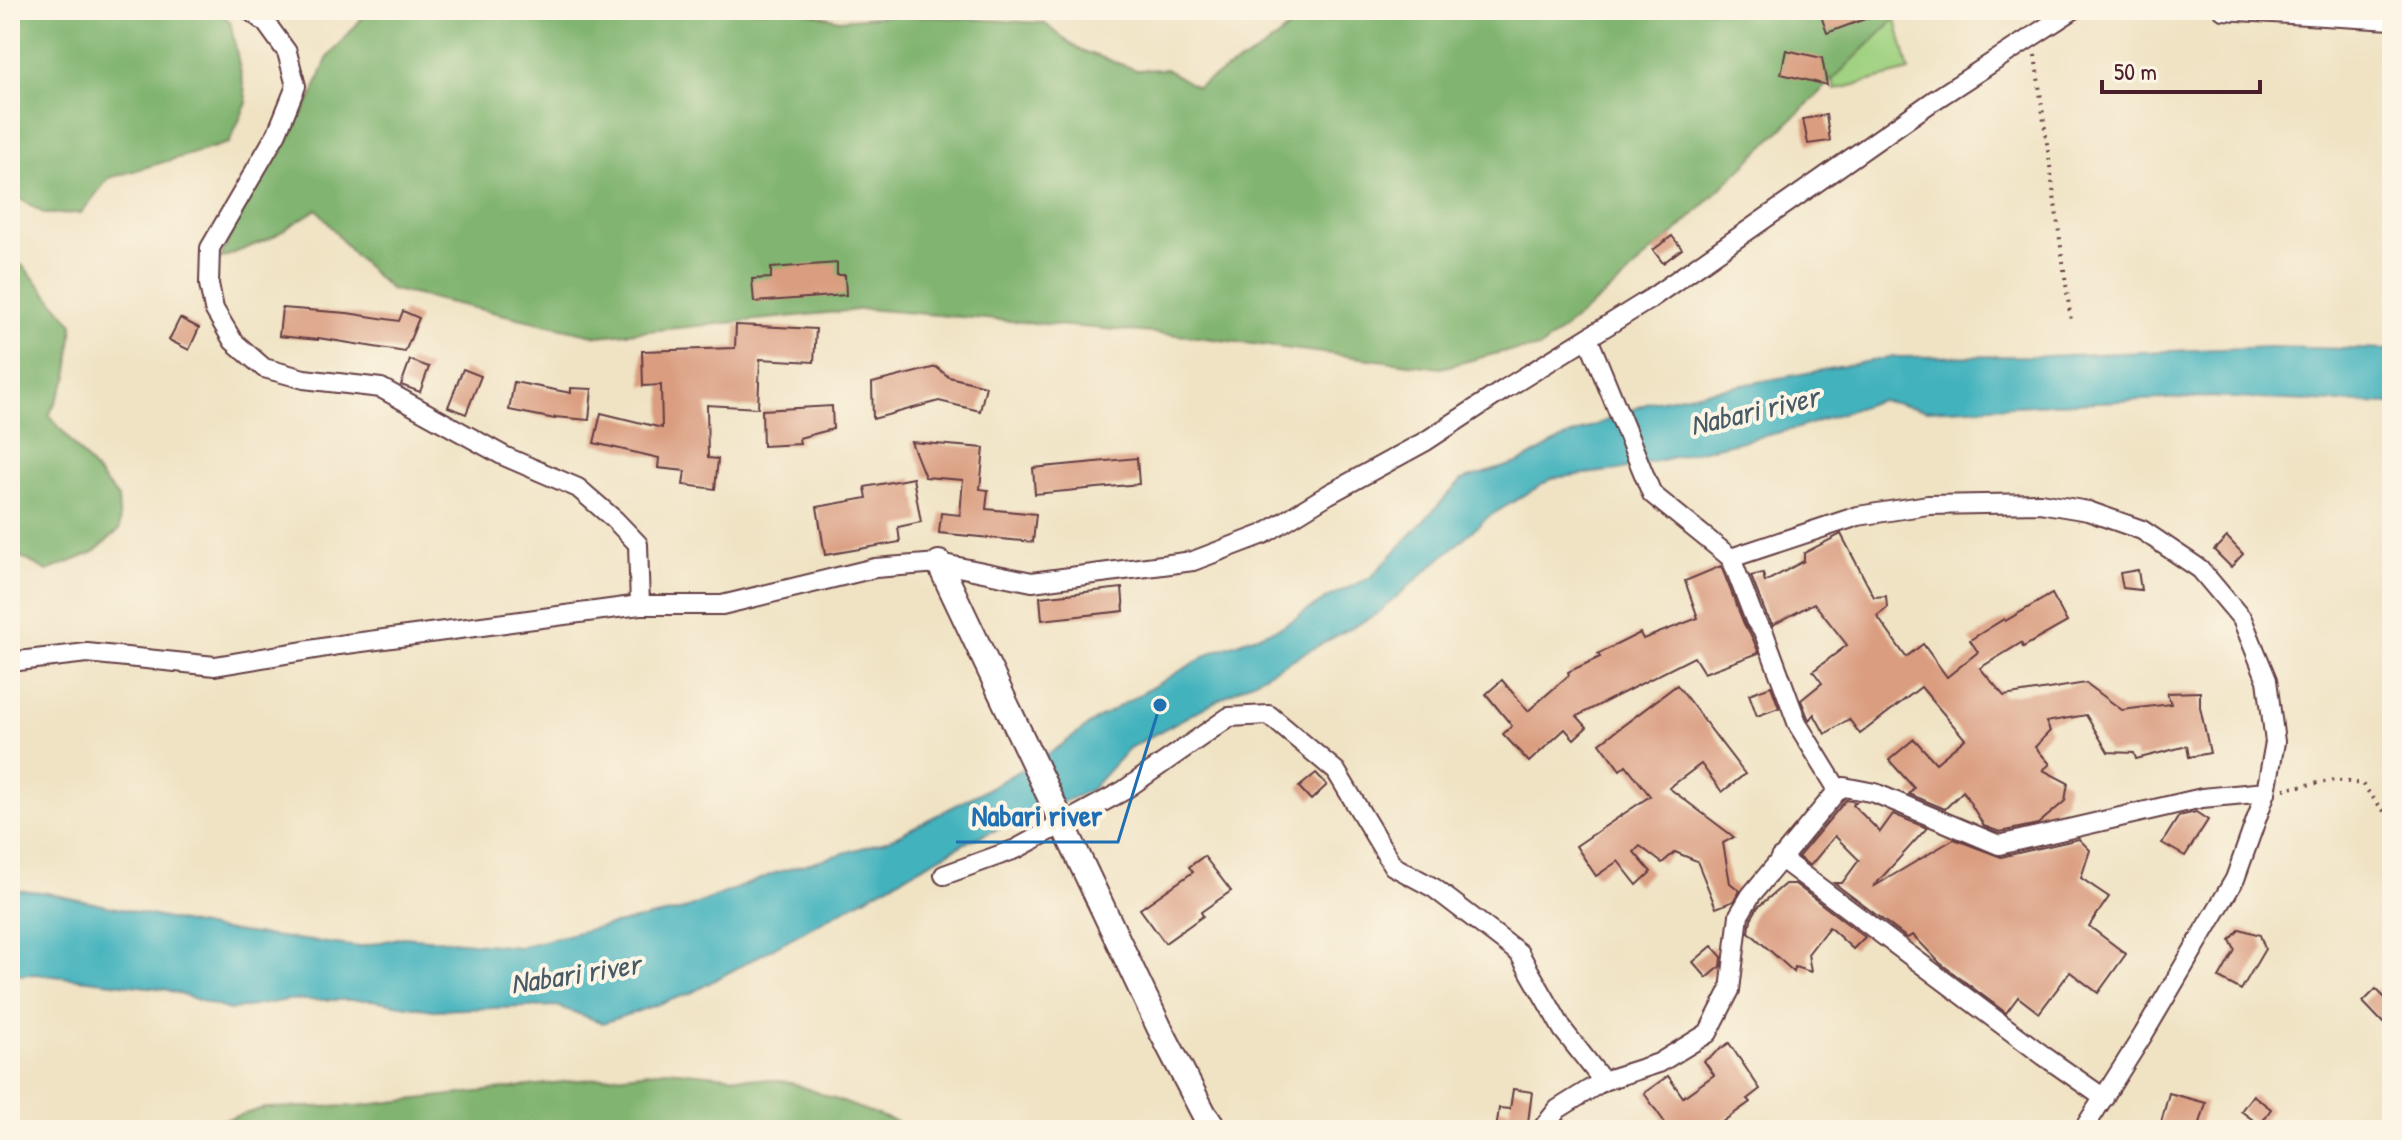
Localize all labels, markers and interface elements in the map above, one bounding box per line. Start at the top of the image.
scale bar [2102,44,2260,94]
text: 50 m [2114,55,2157,87]
water label: Nabari river [1686,375,1826,444]
callout: Nabari river [956,788,1118,842]
text: Nabari river [972,795,1103,835]
water label: Nabari river [507,942,646,1003]

